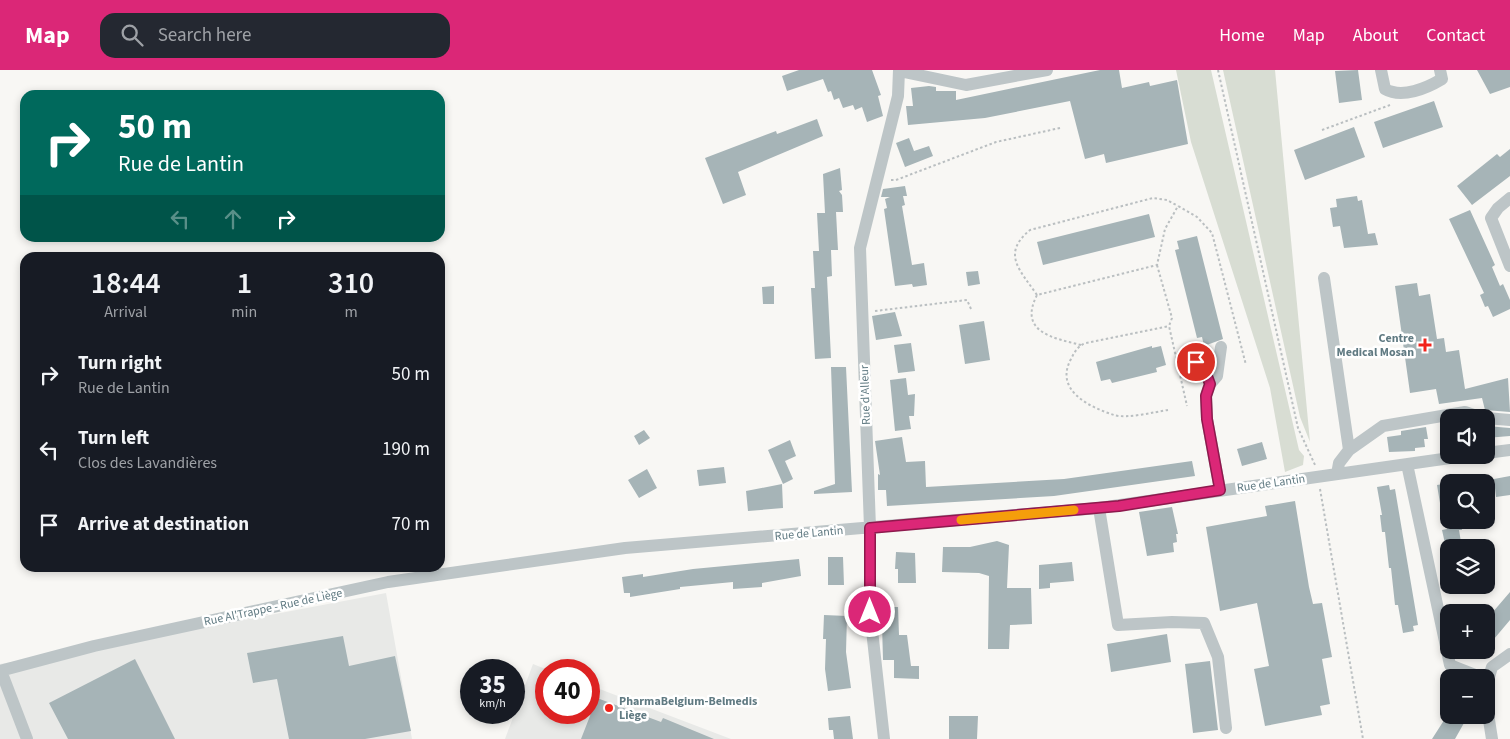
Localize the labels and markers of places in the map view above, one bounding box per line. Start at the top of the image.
place label: Centre Medical Mosan [1337,330,1414,361]
marker: Centre Medical Mosan [1418,338,1432,352]
pin [1175,341,1217,383]
place label: PharmaBelgium-Belmedis Liège [619,693,757,724]
marker: PharmaBelgium-Belmedis Liège [603,702,615,714]

